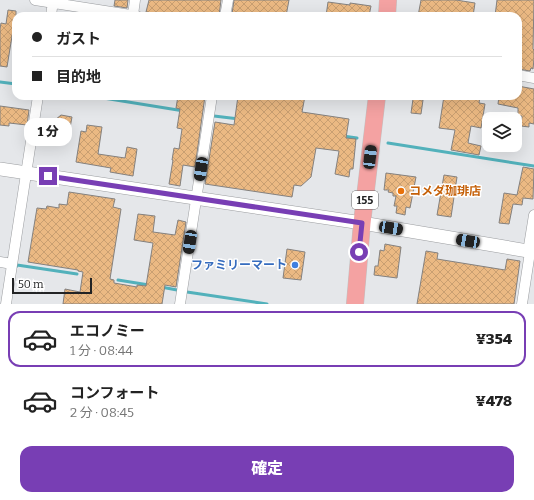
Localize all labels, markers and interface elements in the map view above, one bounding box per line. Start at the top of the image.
text: ガスト [56,30,101,48]
text: 目的地 [56,68,101,86]
map controls [482,112,522,152]
button: layers [482,112,522,152]
callout: 1 分 [24,118,72,146]
text: 1 分 [38,124,58,139]
car [363,144,377,170]
car [193,156,209,182]
route end [39,167,57,185]
place label: コメダ珈琲店 [409,184,481,198]
marker: コメダ珈琲店 [396,186,406,196]
road number: 155 [352,191,378,209]
car [378,220,404,236]
car [182,229,198,255]
car [455,233,481,249]
route start [350,243,368,261]
place label: ファミリーマート [191,258,287,272]
marker: ファミリーマート [290,260,300,270]
scale bar [12,276,92,295]
text: 50 m [18,278,44,291]
icon: car [22,321,58,357]
text: エコノミー [70,322,145,340]
text: ¥354 [476,330,512,348]
text: 1 分 · 08:44 [70,343,133,358]
icon: car [22,383,58,419]
text: コンフォート [70,384,160,402]
text: ¥478 [475,392,512,410]
text: 2 分 · 08:45 [70,405,134,420]
button: 確定 [20,446,514,492]

